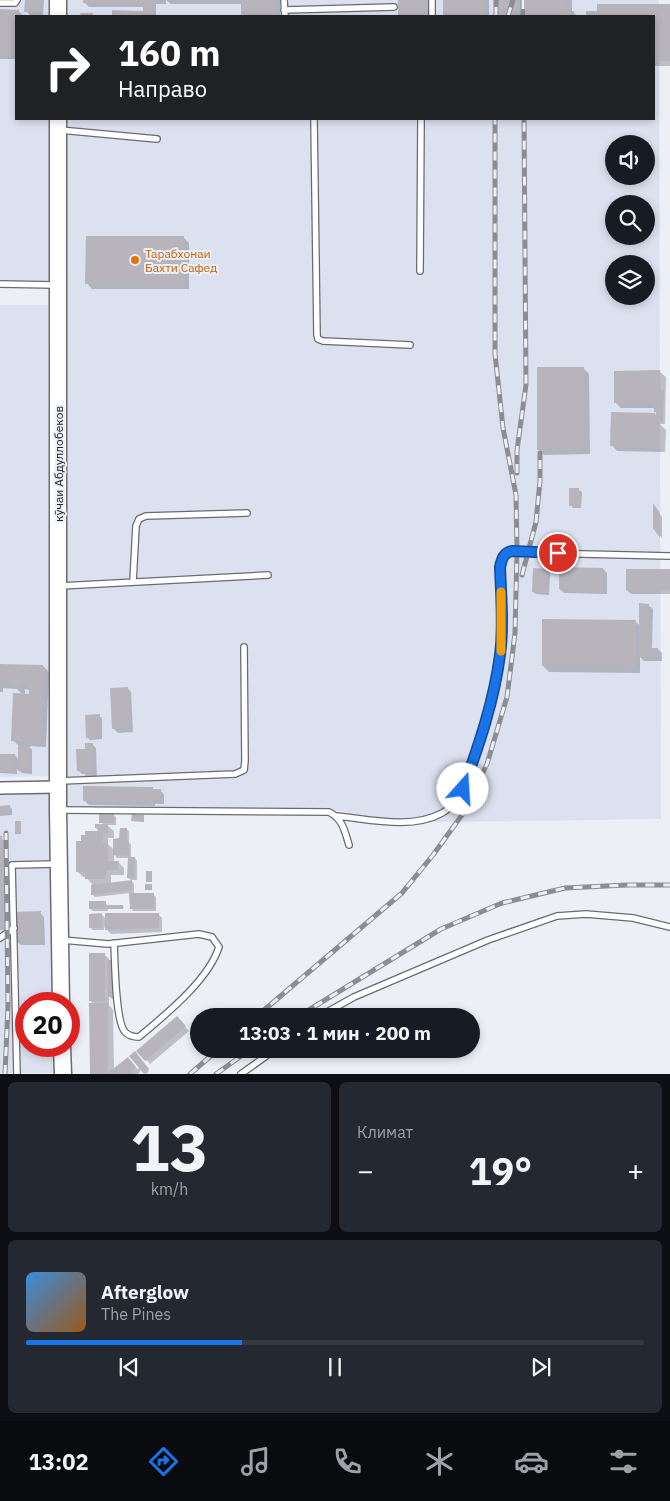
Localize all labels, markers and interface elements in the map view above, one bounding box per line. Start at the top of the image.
text: 160 m [118,30,221,76]
icon: right [35,35,100,100]
text: Направо [118,74,207,103]
map controls [605,135,655,305]
button: sound [605,135,655,185]
button: search [605,195,655,245]
place label: Тарабхонаи Бахти Сафед [145,246,217,275]
marker: Тарабхонаи Бахти Сафед [129,254,141,266]
button: layers [605,255,655,305]
street label: кӯчаи Абдуллобеков [51,406,66,522]
pin [537,532,579,574]
icon: arrive [544,539,572,567]
position arrow [436,762,488,814]
speed limit sign: 20 [15,992,80,1057]
text: 13:03 · 1 мин · 200 m [239,1021,431,1045]
text: 13 [130,1104,209,1189]
text: Климат [357,1122,413,1142]
text: 19° [469,1146,532,1195]
text: − [357,1152,374,1189]
text: + [627,1152,644,1189]
text: km/h [151,1179,188,1199]
text: Afterglow [101,1280,189,1304]
text: The Pines [101,1304,171,1324]
icon: previous [115,1353,143,1381]
icon: pause [321,1353,349,1381]
icon: next [527,1353,555,1381]
icon: directions [146,1444,181,1479]
icon: music [238,1444,273,1479]
icon: phone [330,1444,365,1479]
icon: climate [422,1444,457,1479]
icon: car [514,1444,549,1479]
icon: filters [606,1444,641,1479]
text: 13:02 [29,1447,89,1476]

